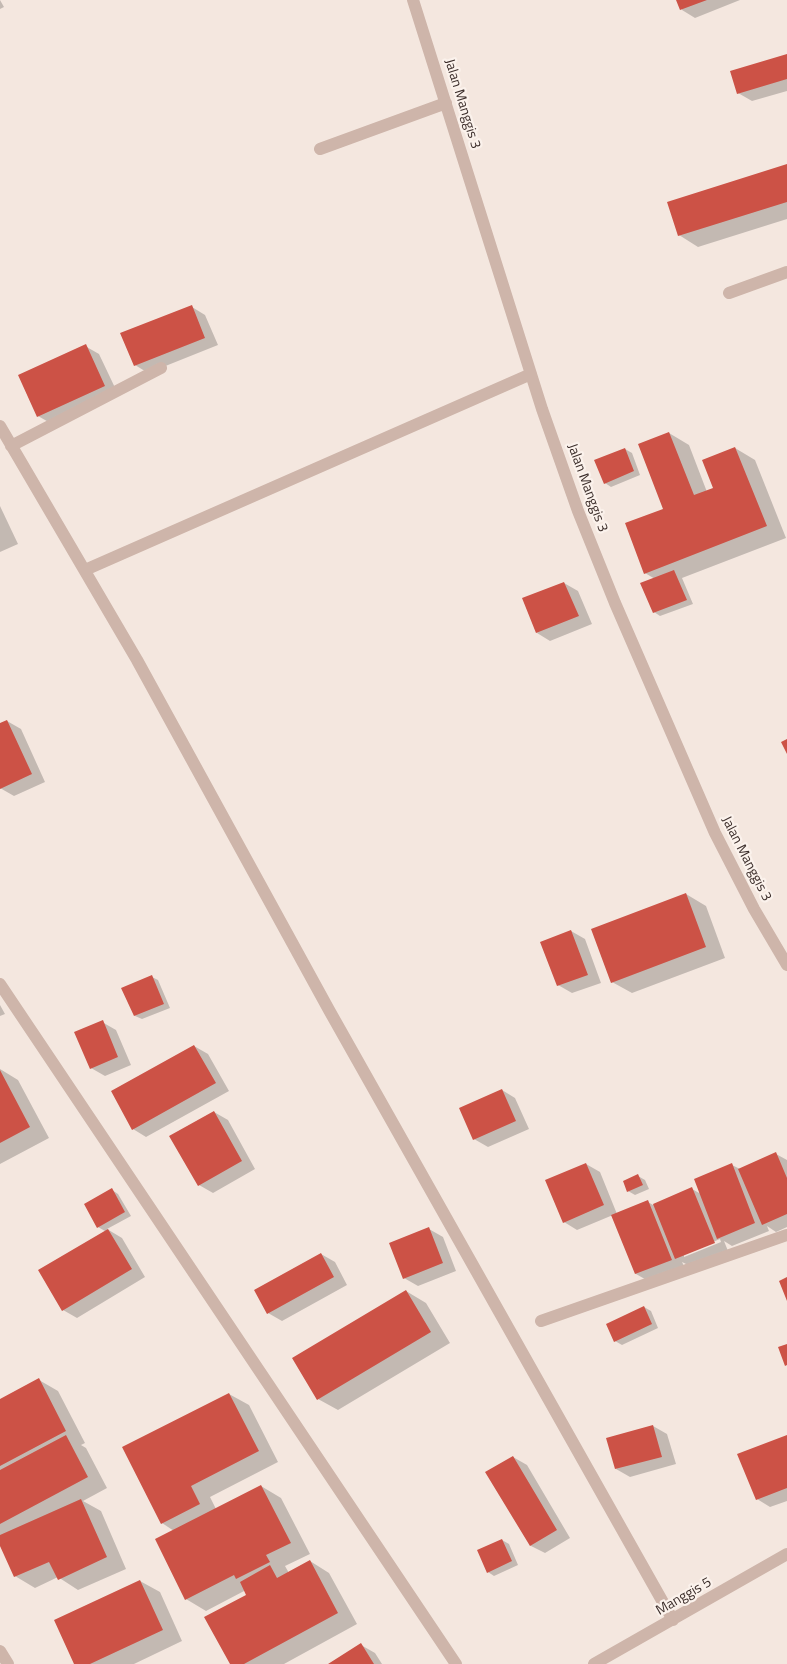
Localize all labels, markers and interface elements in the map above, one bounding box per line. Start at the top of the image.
street label: Jalan Manggis 3 [440,57,484,151]
street label: Jalan Manggis 3 [563,441,611,535]
street label: Jalan Manggis 3 [717,814,775,904]
street label: Manggis 5 [653,1574,715,1620]

